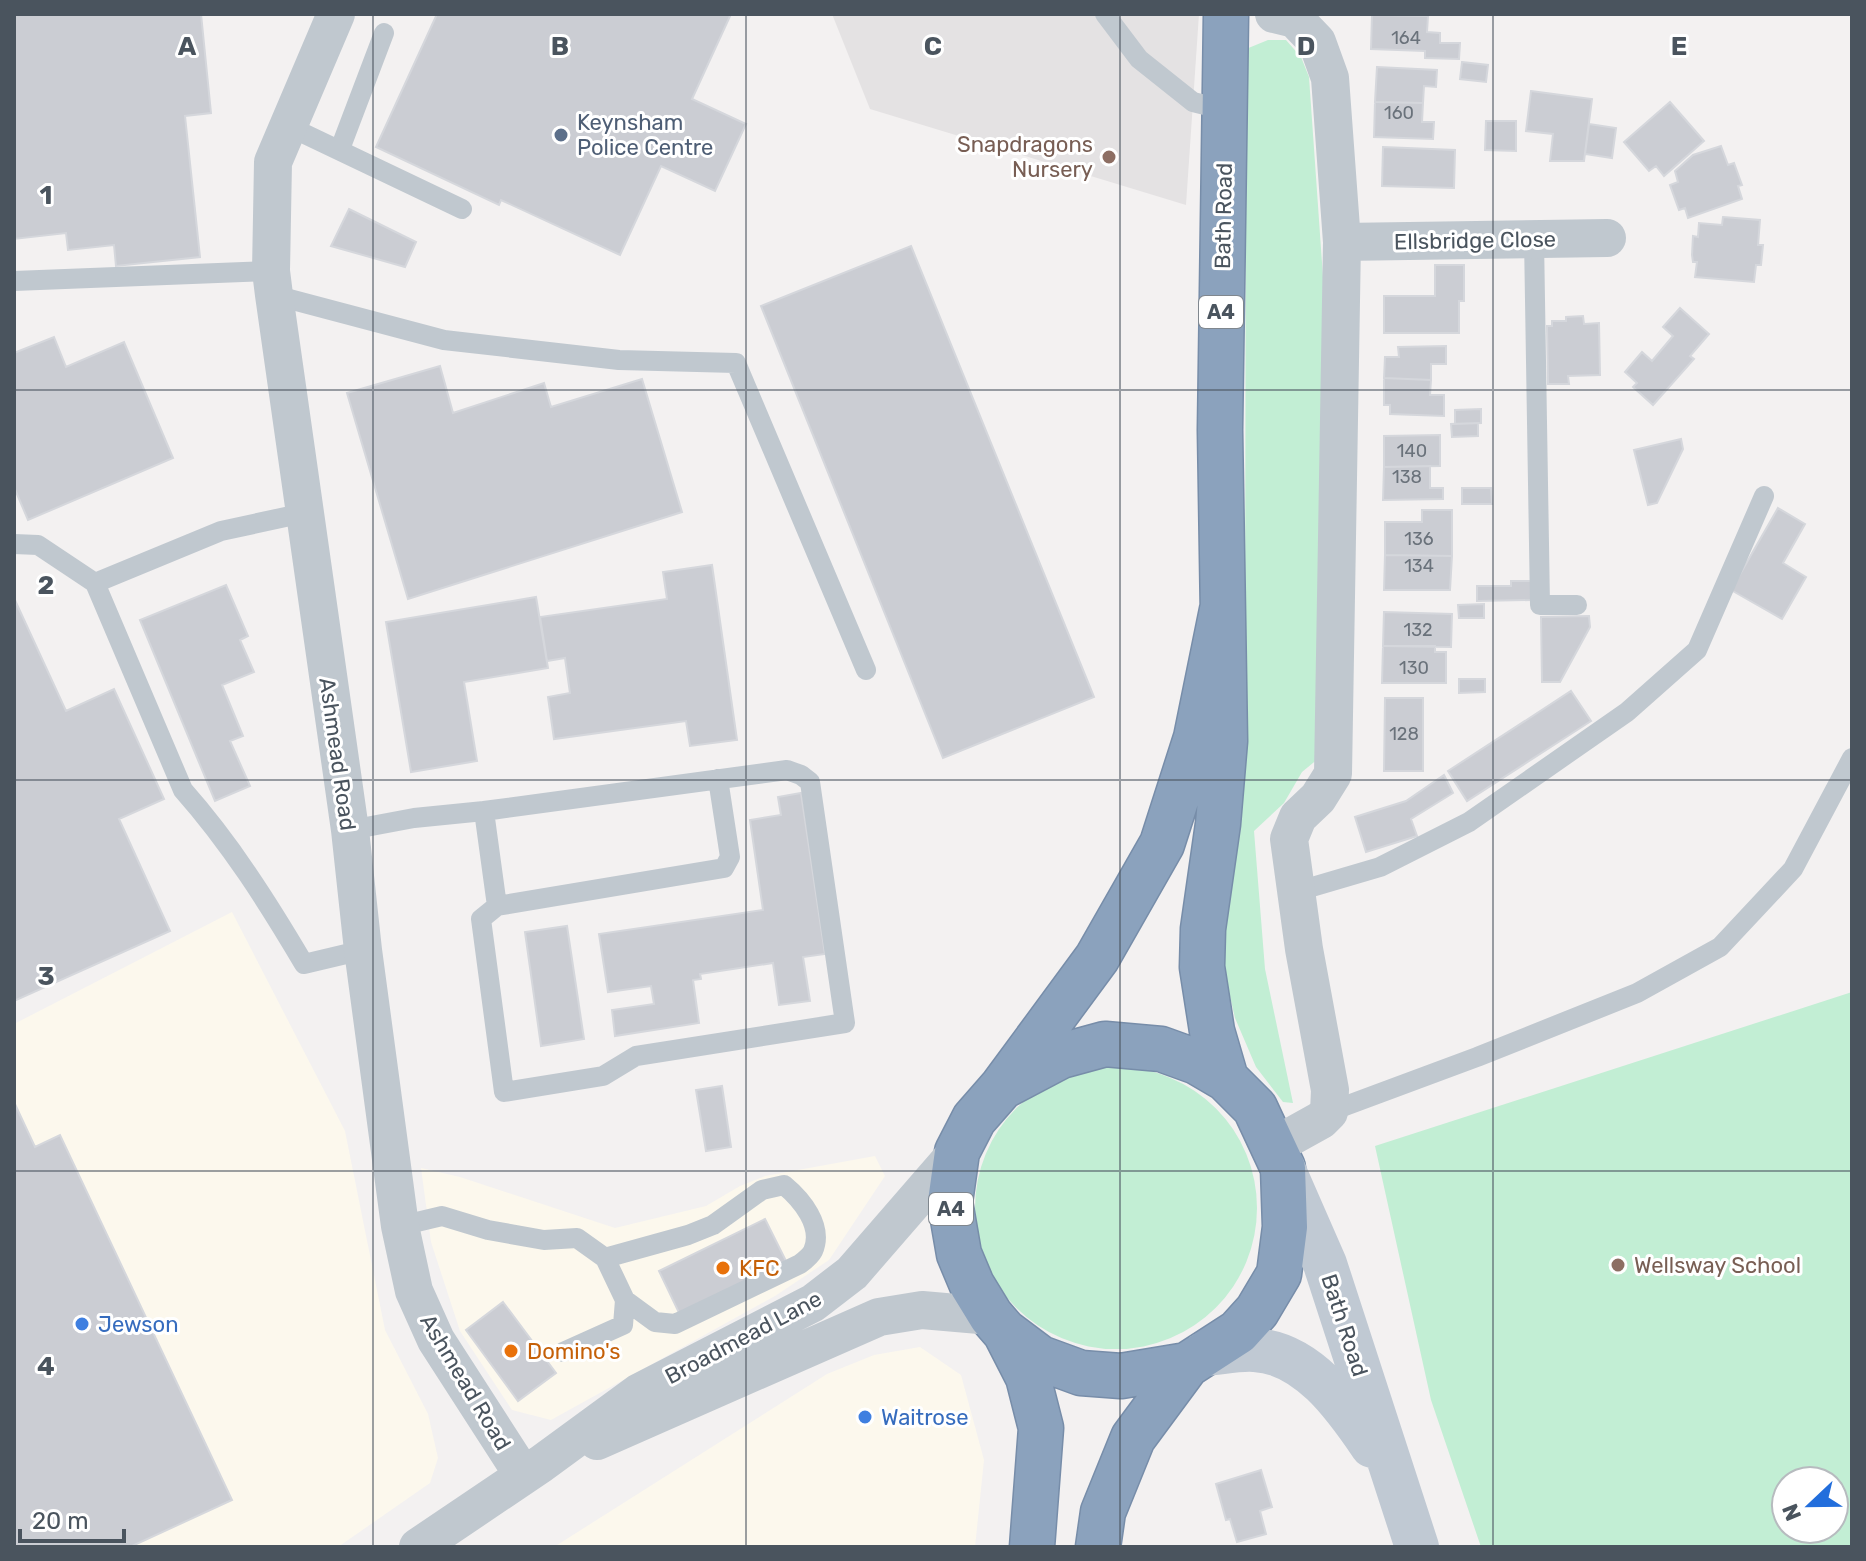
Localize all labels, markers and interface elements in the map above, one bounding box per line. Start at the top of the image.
house number: 164 [1391,27,1421,49]
text: A [178,31,197,62]
text: B [551,31,569,62]
text: C [924,31,942,62]
text: D [1297,31,1315,62]
text: E [1671,31,1687,62]
house number: 160 [1384,102,1414,124]
place label: Keynsham Police Centre [577,109,713,161]
marker: Keynsham Police Centre [552,126,570,144]
place label: Snapdragons Nursery [957,131,1093,183]
marker: Snapdragons Nursery [1100,148,1118,166]
street label: Bath Road [1209,163,1238,269]
text: 1 [40,180,52,211]
street label: Ellsbridge Close [1394,226,1556,255]
road number: A4 [1199,296,1243,328]
house number: 140 [1397,440,1427,462]
house number: 138 [1392,466,1422,488]
house number: 136 [1404,528,1434,550]
house number: 134 [1404,555,1434,577]
text: 2 [38,570,54,601]
house number: 132 [1403,619,1433,641]
house number: 130 [1399,657,1429,679]
street label: Ashmead Road [313,676,362,832]
house number: 128 [1389,723,1419,745]
text: 3 [37,961,55,992]
road number: A4 [929,1193,973,1225]
place label: Wellsway School [1634,1252,1801,1279]
place label: KFC [739,1255,780,1282]
marker: Wellsway School [1609,1256,1627,1274]
marker: KFC [714,1259,732,1277]
street label: Bath Road [1315,1270,1374,1380]
street label: Broadmead Lane [660,1285,826,1390]
street label: Ashmead Road [414,1309,517,1455]
place label: Jewson [98,1311,179,1338]
marker: Jewson [73,1315,91,1333]
place label: Domino's [527,1338,621,1365]
marker: Domino's [502,1342,520,1360]
text: 4 [37,1351,55,1382]
place label: Waitrose [881,1404,969,1431]
marker: Waitrose [856,1408,874,1426]
north arrow [1770,1465,1850,1545]
scale bar [20,1493,124,1543]
text: N [1776,1500,1807,1525]
text: 20 m [32,1507,89,1535]

